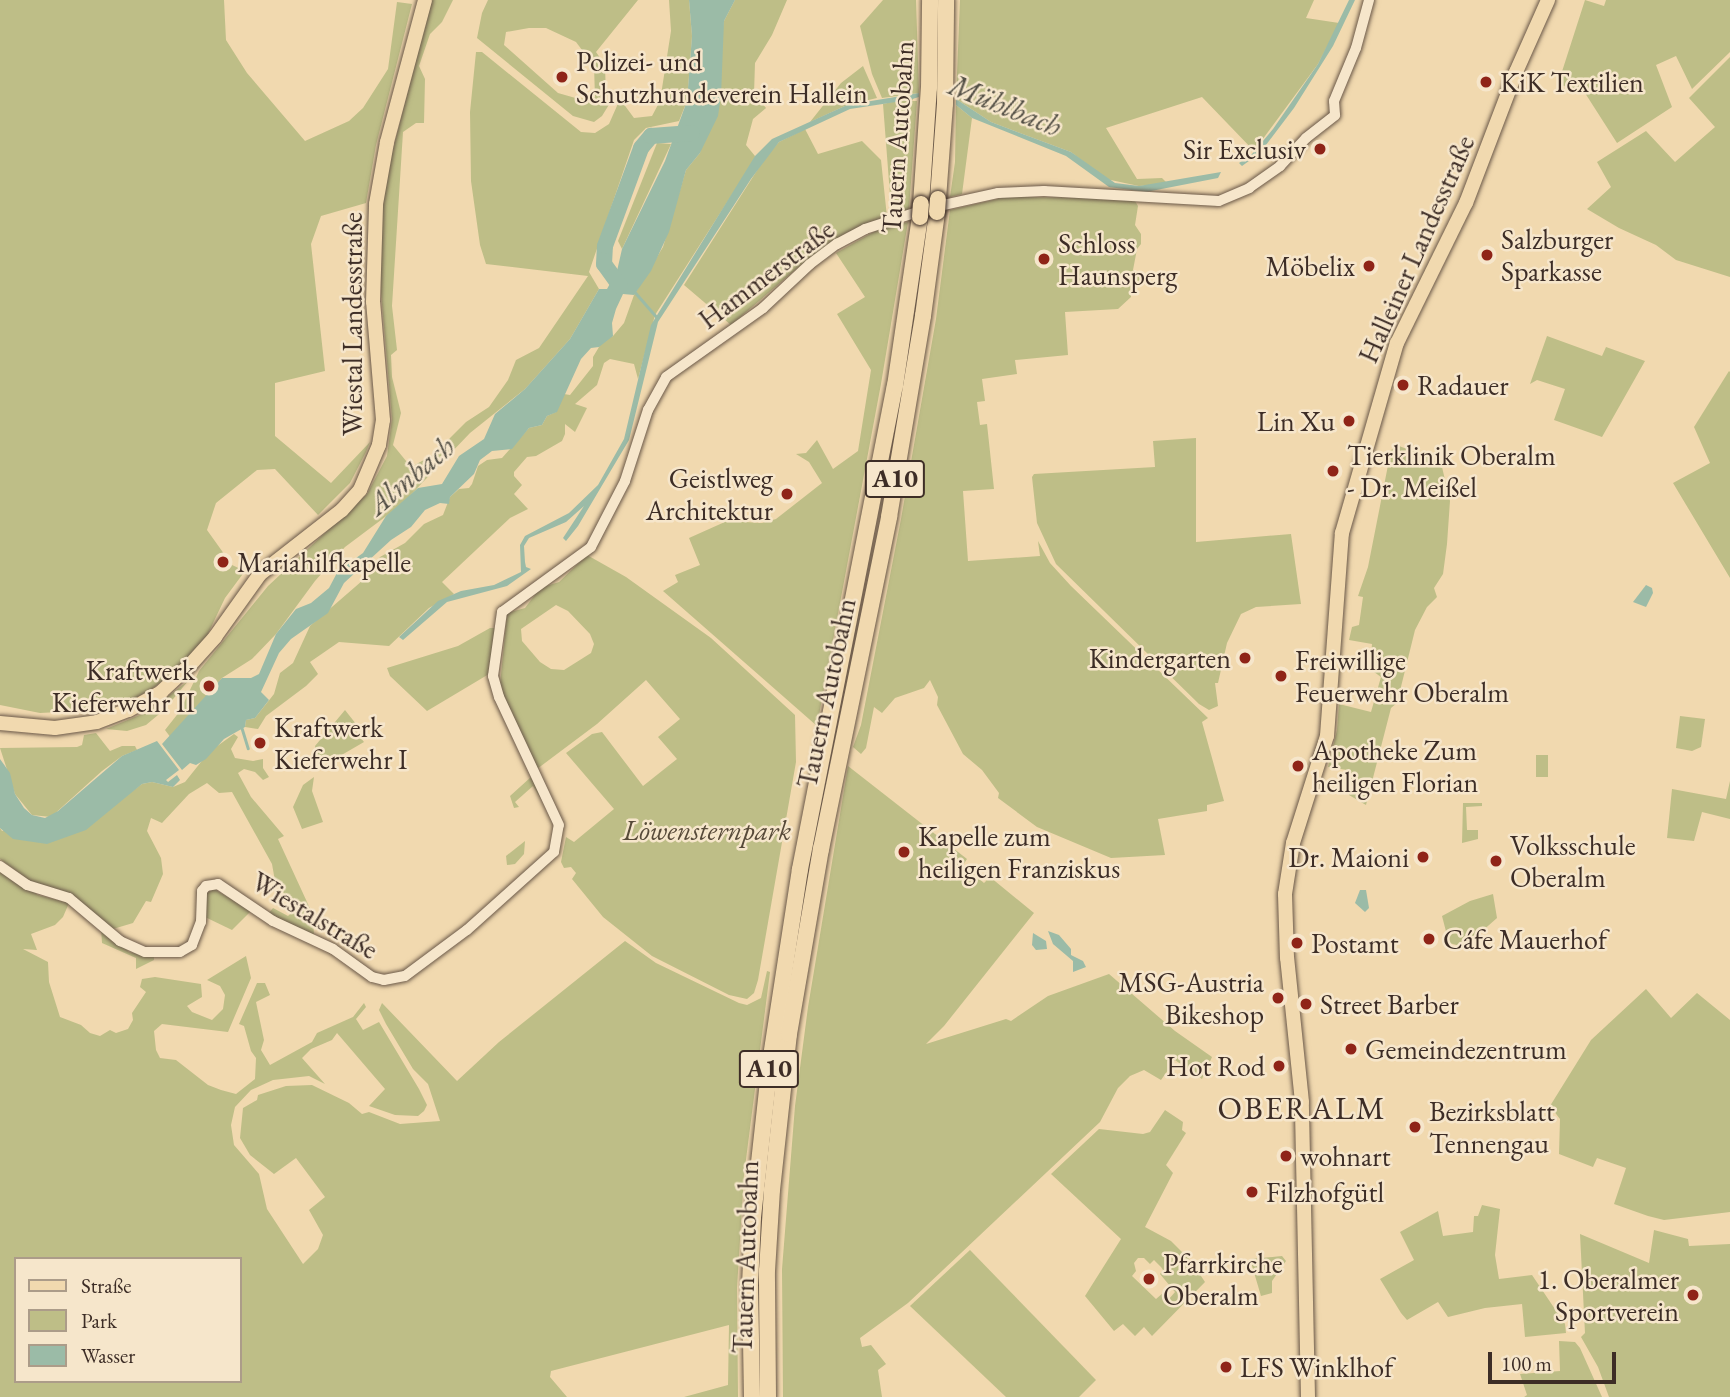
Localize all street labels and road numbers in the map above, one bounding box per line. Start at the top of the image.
street label: Tauern Autobahn [873,39,921,235]
street label: Halleiner Landesstraße [1351,130,1481,368]
street label: Wiestal Landesstraße [335,212,369,436]
street label: Hammerstraße [692,212,840,336]
road number: A10 [864,457,926,502]
street label: Tauern Autobahn [789,595,863,791]
street label: Wiestalstraße [245,864,385,966]
road number: A10 [738,1046,800,1092]
street label: Tauern Autobahn [725,1160,765,1354]

